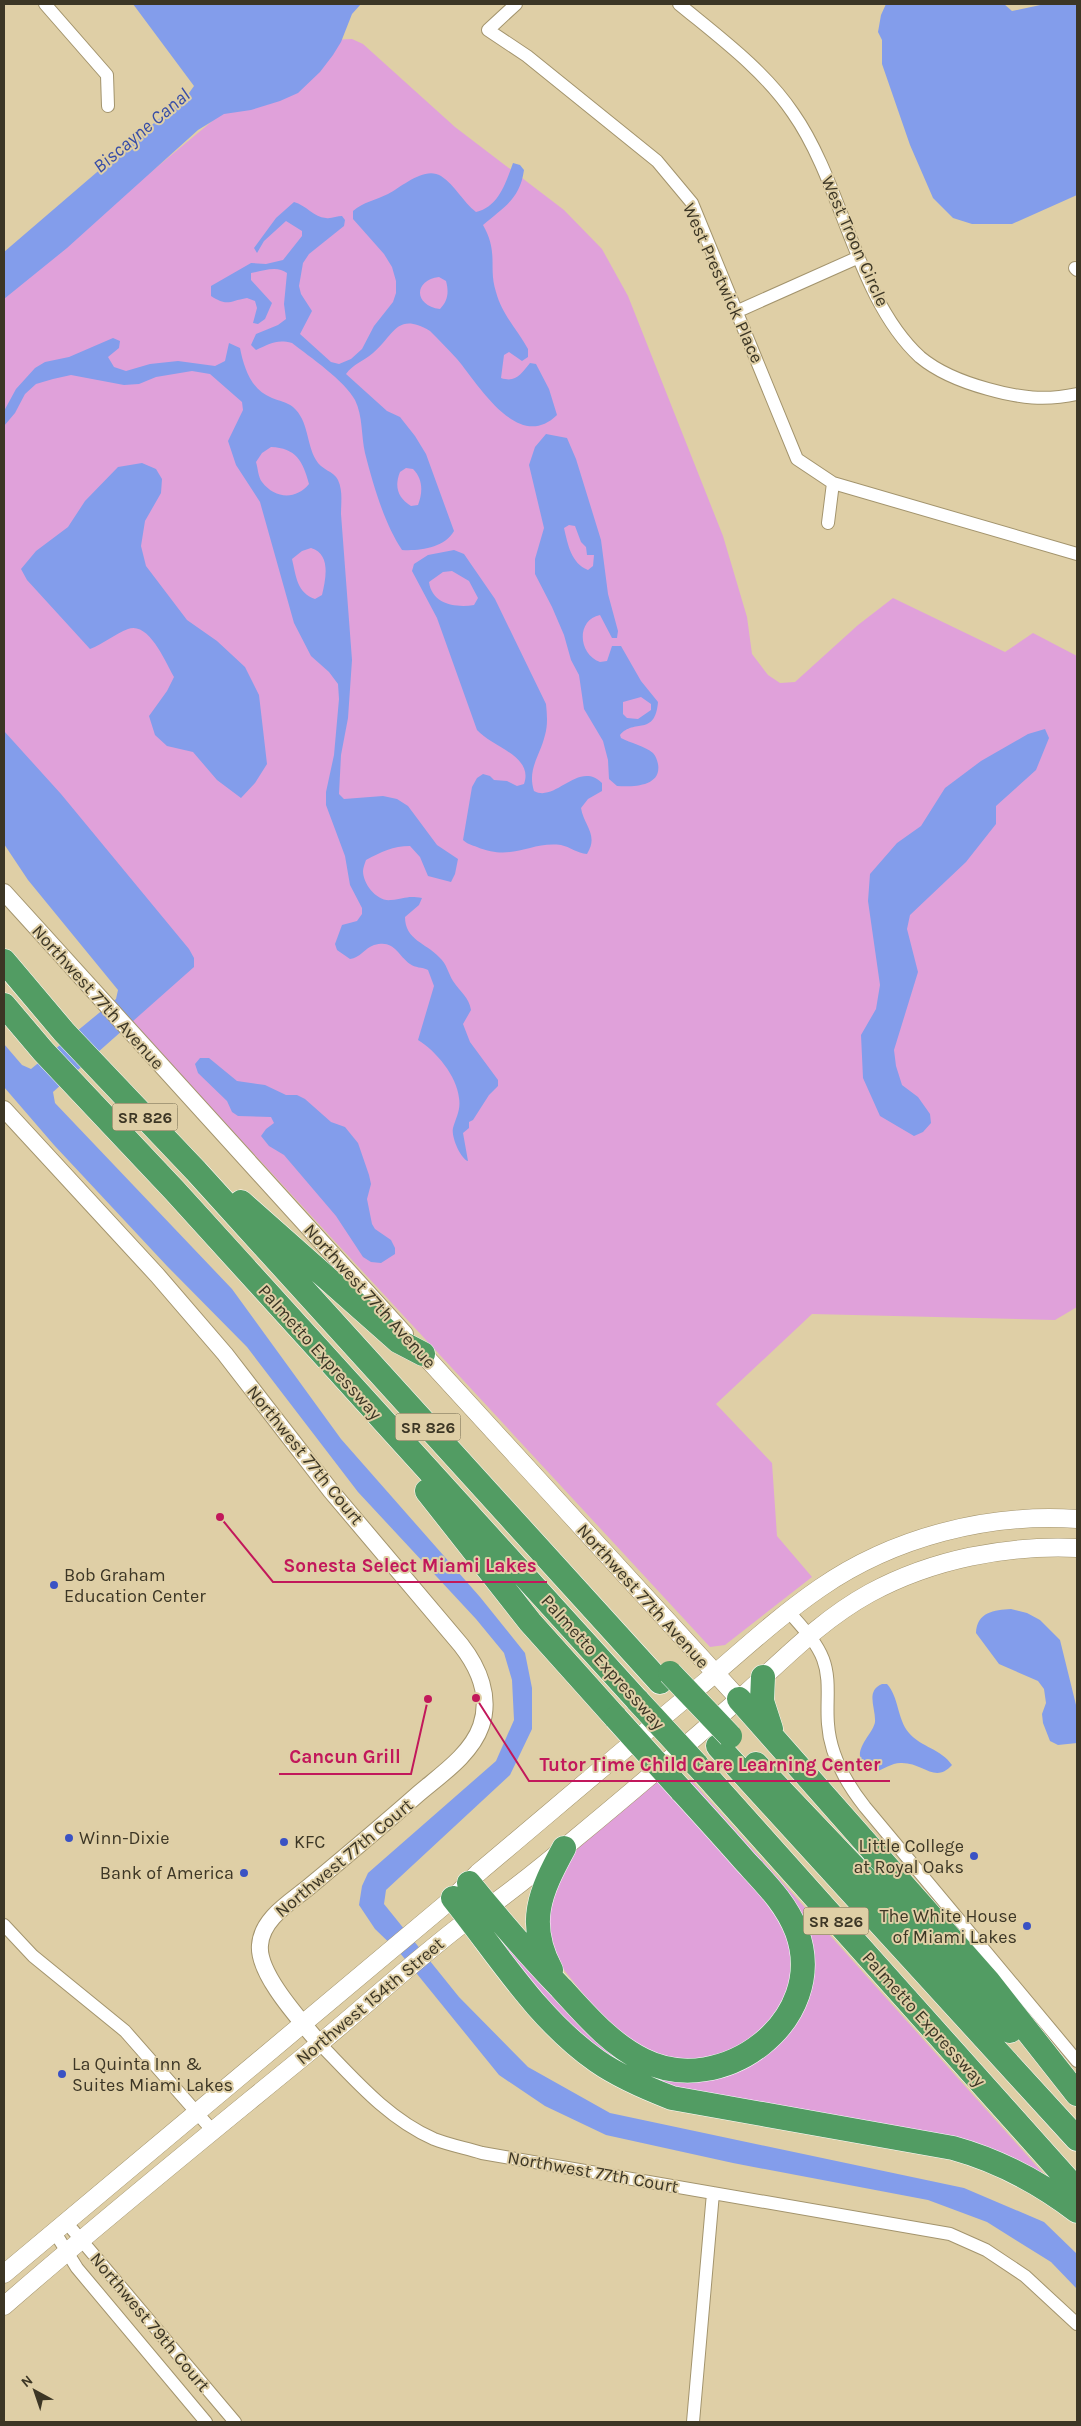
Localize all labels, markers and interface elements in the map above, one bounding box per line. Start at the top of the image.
water label: Biscayne Canal [89,84,195,178]
street label: West Troon Circle [816,172,894,310]
street label: West Prestwick Place [678,200,768,366]
street label: Northwest 77th Avenue [27,920,169,1074]
road number: SR 826 [112,1104,178,1130]
street label: Northwest 77th Avenue [299,1219,441,1373]
street label: Palmetto Expressway [253,1280,387,1425]
street label: Northwest 77th Court [242,1381,368,1529]
road number: SR 826 [396,1414,460,1440]
street label: Northwest 77th Avenue [572,1519,714,1673]
callout: Sonesta Select Miami Lakes [273,1548,547,1582]
text: Sonesta Select Miami Lakes [283,1555,537,1577]
place label: Bob Graham Education Center [64,1564,206,1607]
marker: Bob Graham Education Center [48,1579,60,1591]
street label: Palmetto Expressway [536,1590,670,1735]
callout: Cancun Grill [279,1740,411,1774]
text: Cancun Grill [289,1746,401,1768]
callout: Tutor Time Child Care Learning Center [529,1747,890,1781]
text: Tutor Time Child Care Learning Center [540,1754,881,1776]
street label: Northwest 77th Court [271,1794,417,1922]
place label: Winn-Dixie [79,1827,170,1849]
place label: KFC [294,1831,325,1853]
marker: Winn-Dixie [63,1832,75,1844]
place label: Little College at Royal Oaks [853,1835,964,1878]
marker: KFC [278,1836,290,1848]
marker: Little College at Royal Oaks [968,1850,980,1862]
place label: Bank of America [100,1862,234,1884]
marker: Bank of America [238,1867,250,1879]
place label: The White House of Miami Lakes [880,1905,1017,1948]
road number: SR 826 [804,1908,868,1934]
marker: The White House of Miami Lakes [1021,1920,1033,1932]
street label: Northwest 154th Street [291,1932,449,2069]
street label: Palmetto Expressway [857,1947,991,2092]
place label: La Quinta Inn & Suites Miami Lakes [72,2053,233,2096]
marker: La Quinta Inn & Suites Miami Lakes [56,2068,68,2080]
street label: Northwest 77th Court [506,2146,680,2198]
street label: Northwest 79th Court [85,2248,215,2396]
north arrow [10,2366,60,2416]
text: N [18,2372,36,2391]

